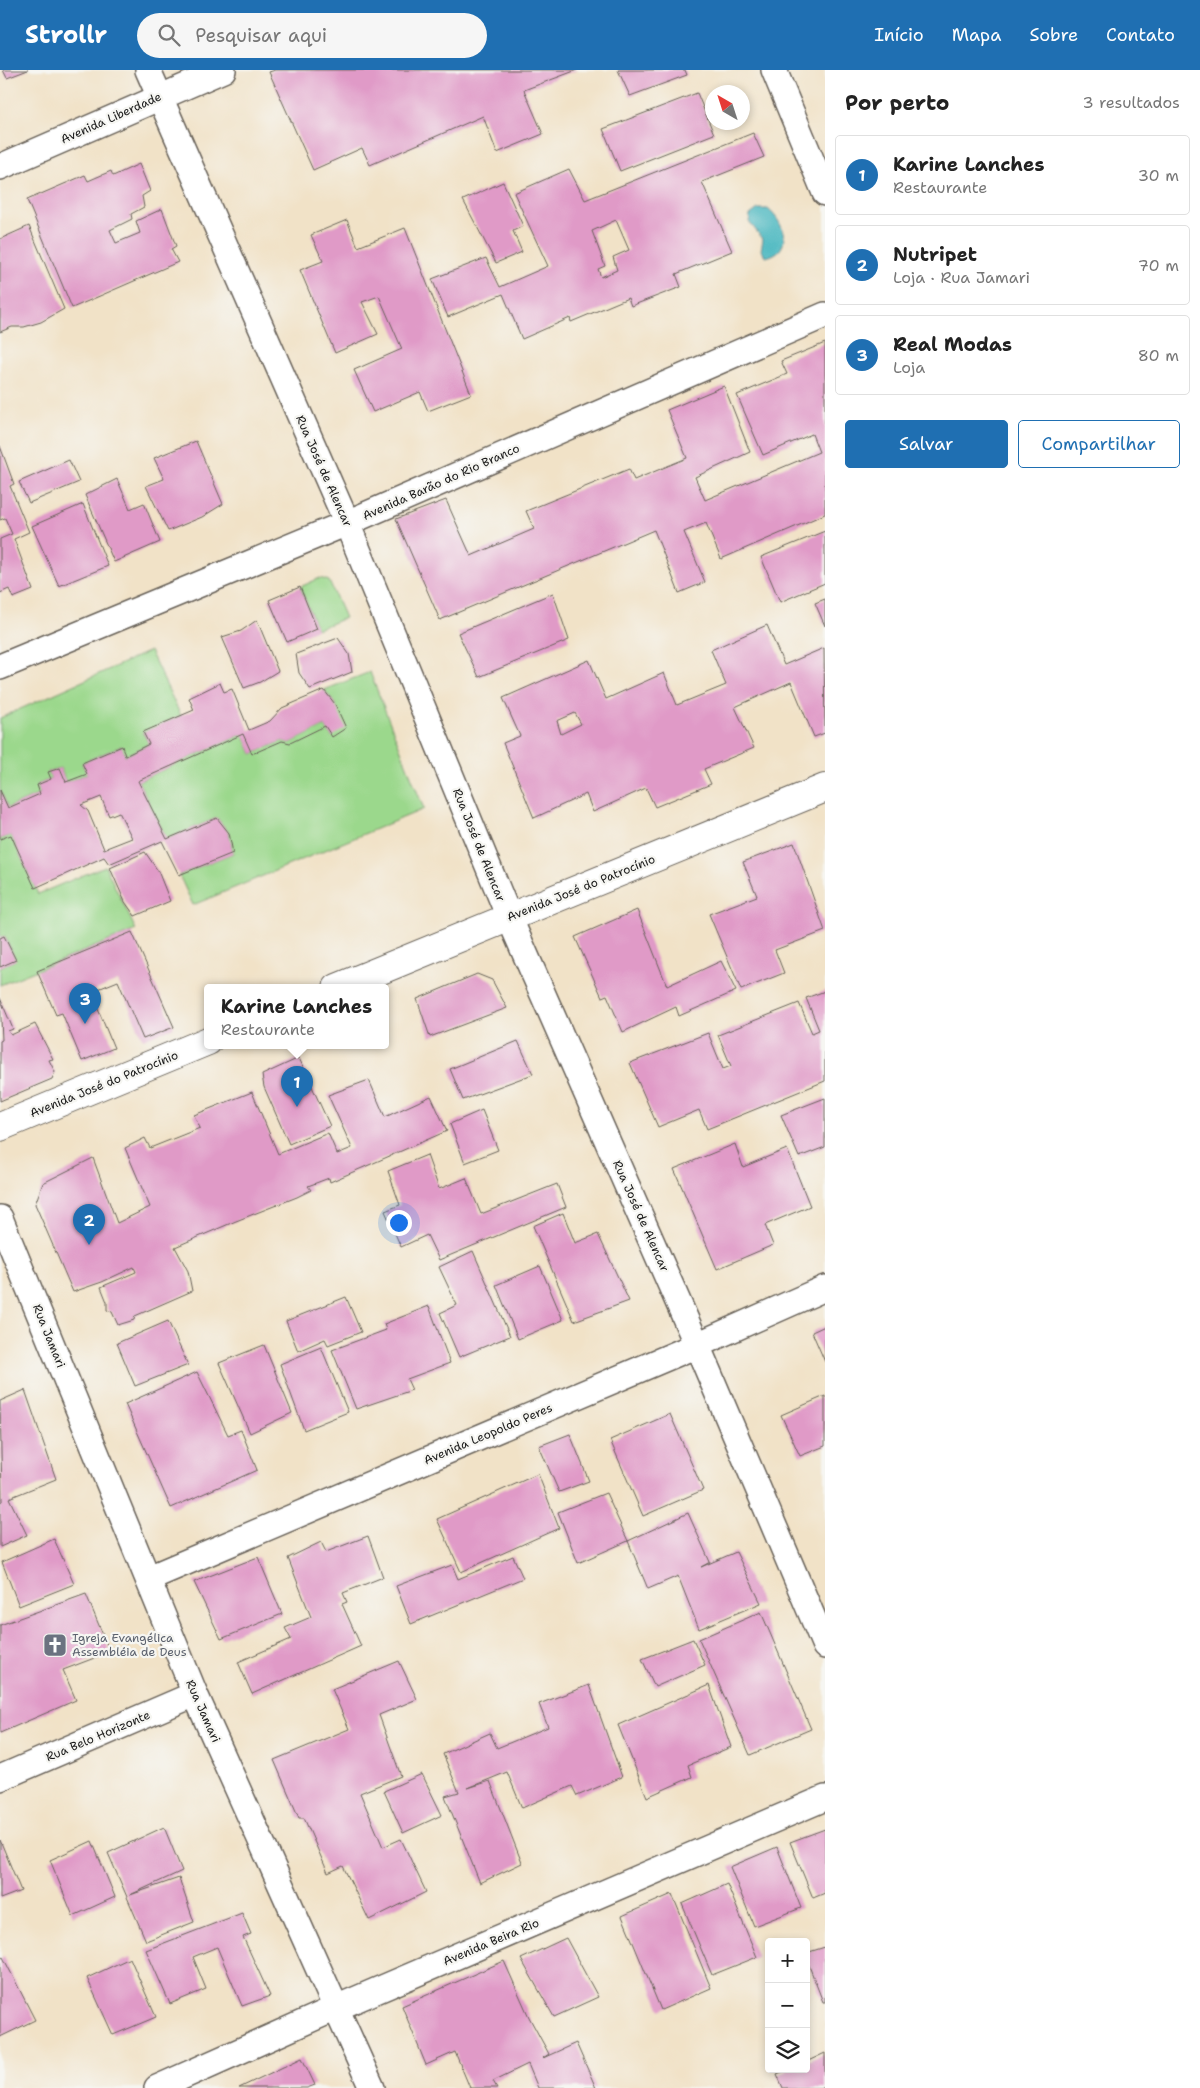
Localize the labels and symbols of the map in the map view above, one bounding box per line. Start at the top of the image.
north arrow [705,85,750,130]
street label: Avenida Liberdade [58,89,164,147]
street label: Rua José de Alencar [292,413,356,530]
street label: Avenida Barão do Rio Branco [360,440,522,524]
street label: Rua José de Alencar [449,786,509,904]
street label: Avenida José do Patrocínio [505,851,657,925]
pin: 3 [69,983,101,1024]
street label: Avenida José do Patrocínio [28,1047,180,1121]
pin: 1 [281,1066,313,1107]
street label: Rua José de Alencar [609,1158,673,1275]
pin: 2 [73,1204,105,1245]
your location [386,1210,412,1236]
street label: Rua Jamari [29,1302,69,1370]
street label: Avenida Leopoldo Peres [421,1400,555,1468]
place label: Igreja Evangélica Assembléia de Deus [72,1630,187,1660]
church icon: Igreja Evangélica Assembléia de Deus [42,1632,68,1658]
street label: Rua Jamari [182,1677,224,1745]
street label: Rua Belo Horizonte [43,1707,153,1765]
street label: Avenida Beira Rio [440,1915,542,1969]

